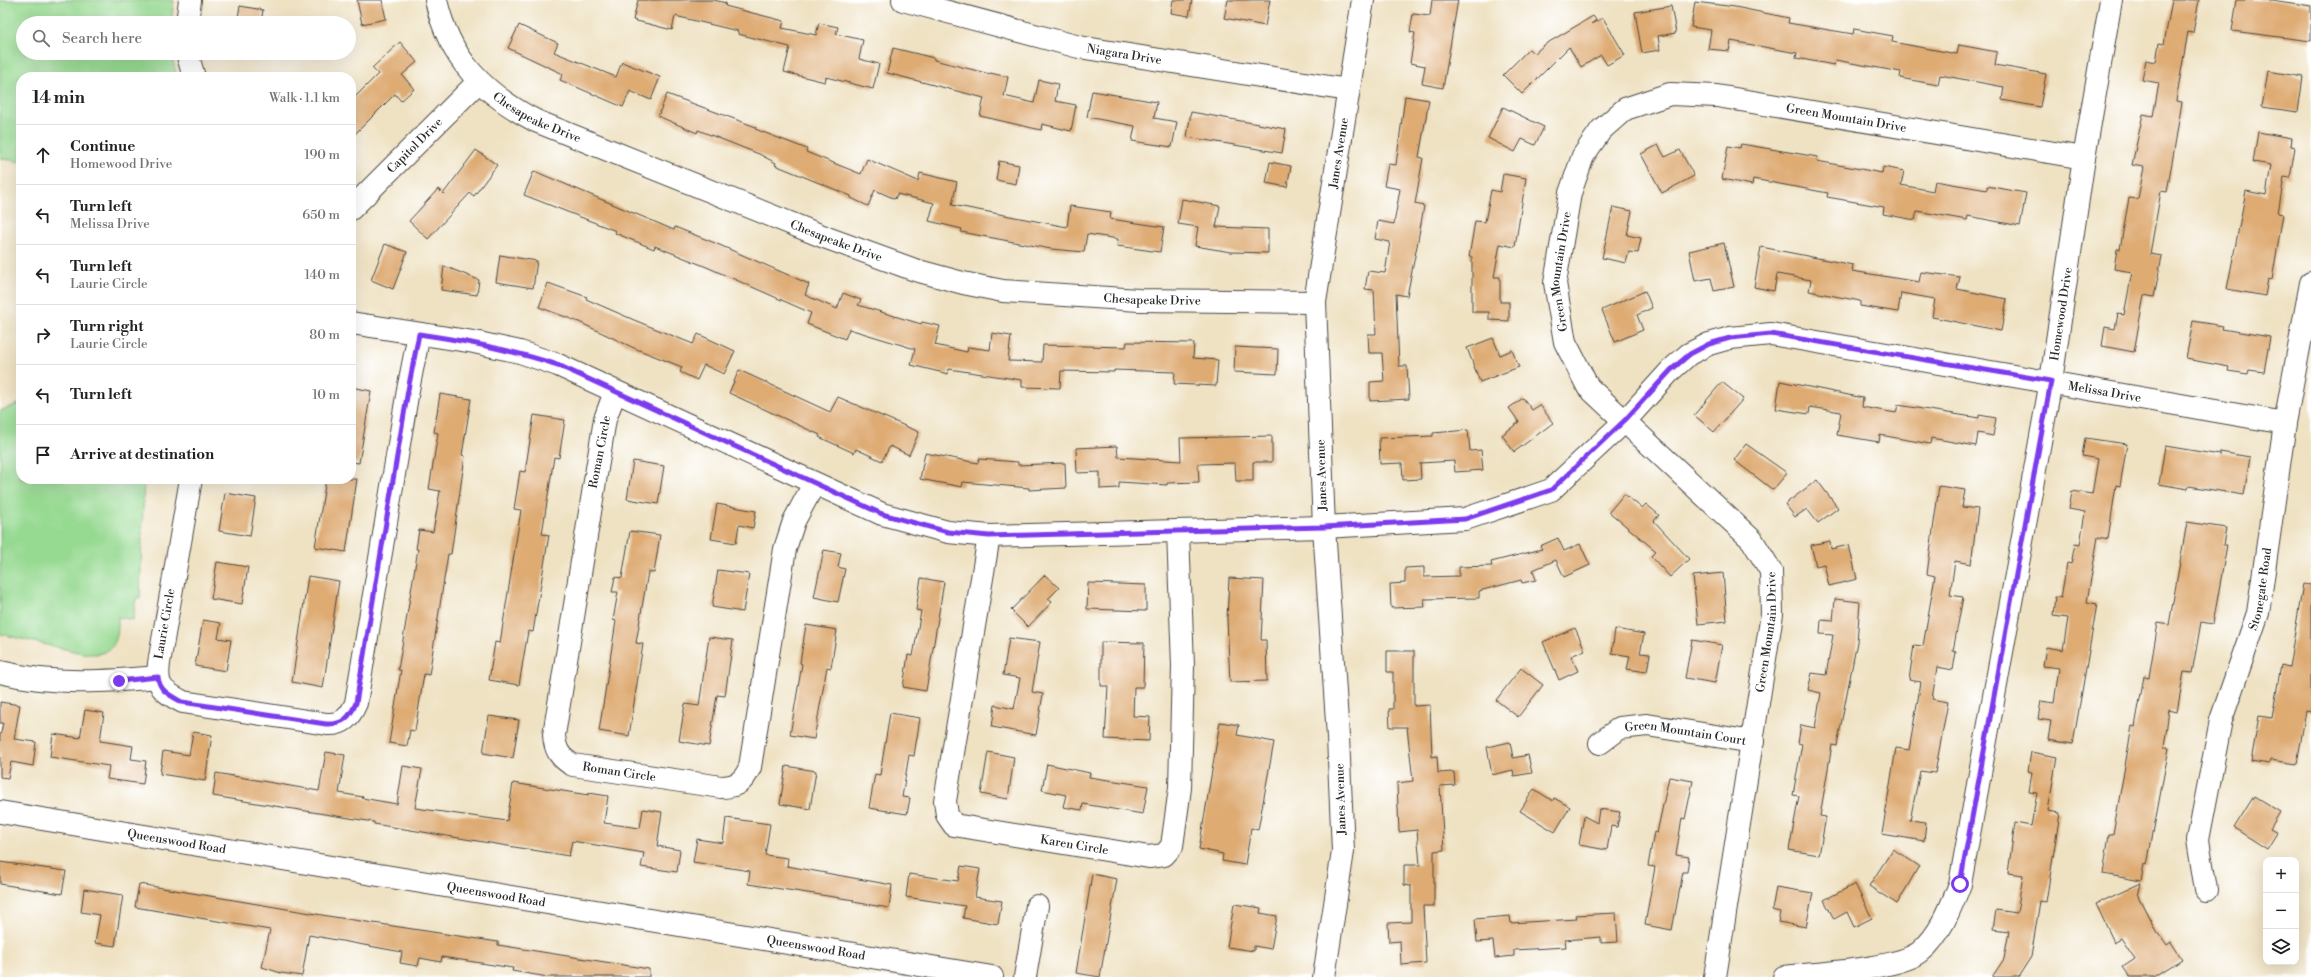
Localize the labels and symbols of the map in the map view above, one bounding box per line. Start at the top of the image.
street label: Niagara Drive [1086,41,1163,68]
street label: Chesapeake Drive [490,89,583,146]
street label: Green Mountain Drive [1785,100,1908,135]
street label: Capitol Drive [384,114,446,176]
street label: Janes Avenue [1325,116,1352,191]
street label: Green Mountain Drive [1547,210,1574,333]
street label: Chesapeake Drive [788,216,884,265]
street label: Homewood Drive [2047,266,2075,362]
street label: Chesapeake Drive [1103,290,1201,308]
street label: Melissa Drive [2067,378,2142,405]
street label: Roman Circle [586,414,614,490]
street label: Janes Avenue [1313,439,1331,512]
street label: Stonegate Road [2245,547,2275,632]
street label: Green Mountain Drive [1752,571,1780,694]
street label: Laurie Circle [151,587,179,661]
route end [110,672,128,690]
street label: Green Mountain Court [1624,717,1748,748]
street label: Roman Circle [581,759,657,785]
street label: Janes Avenue [1332,763,1350,836]
street label: Queenswood Road [126,826,227,857]
street label: Karen Circle [1039,832,1110,858]
route start [1951,875,1969,893]
street label: Queenswood Road [446,879,547,910]
street label: Queenswood Road [765,932,866,963]

